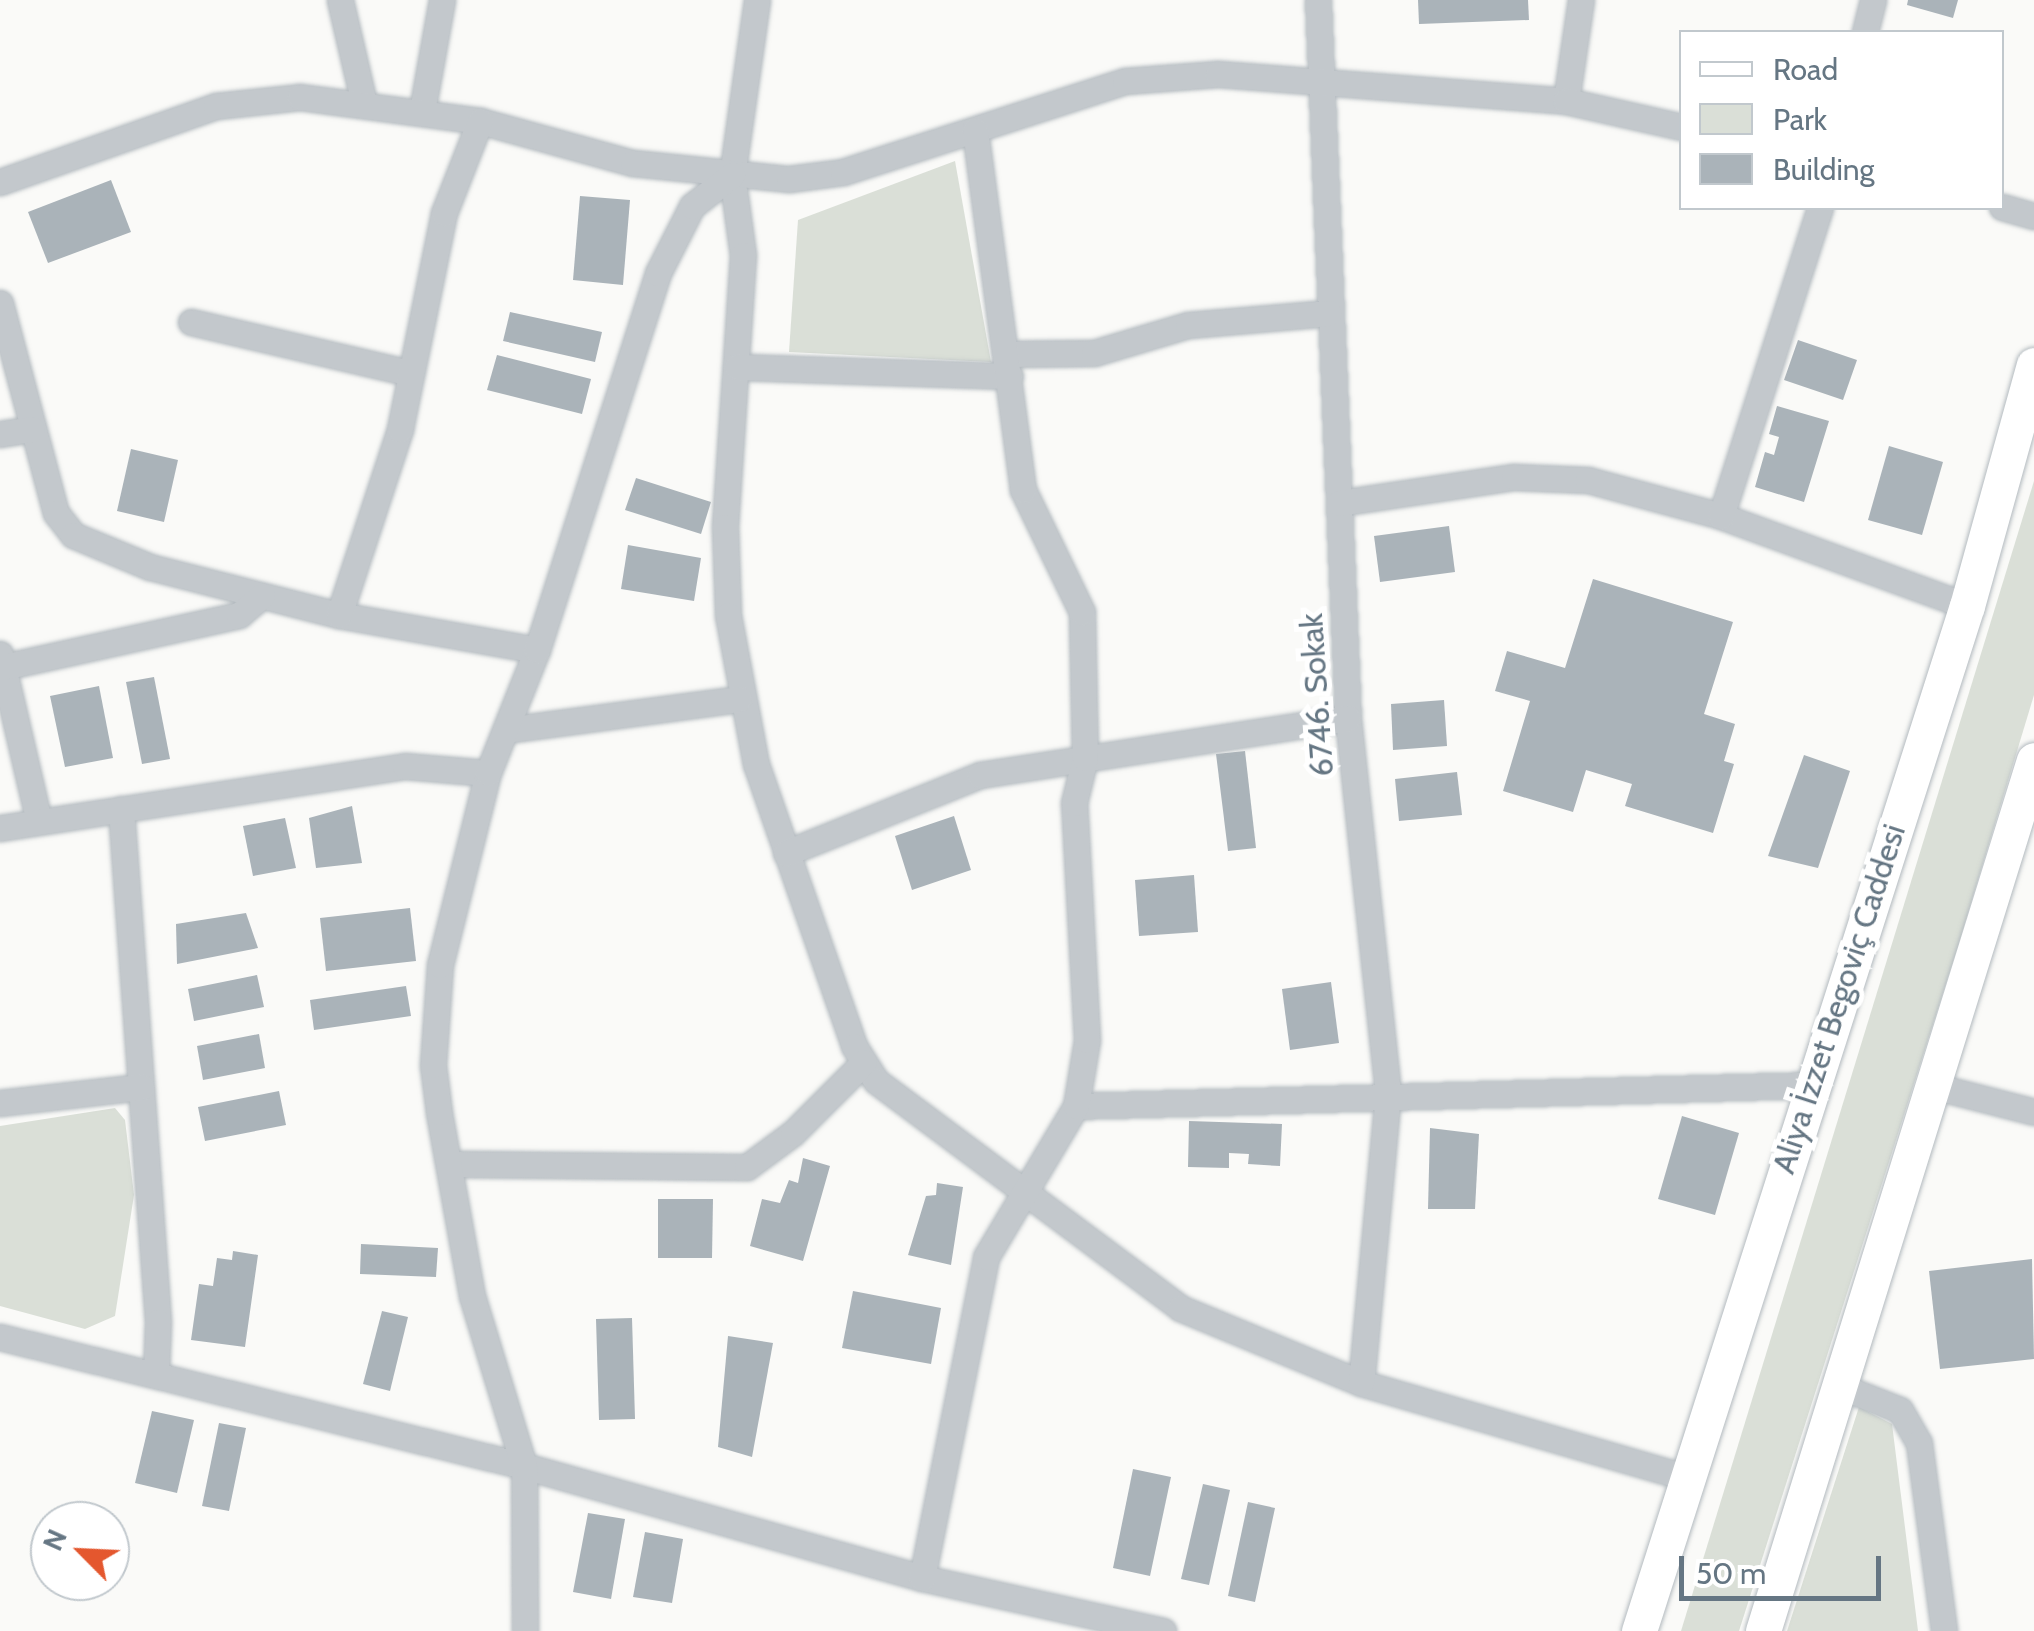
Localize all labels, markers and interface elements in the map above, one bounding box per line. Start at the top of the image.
legend [1679,30,2004,210]
text: Road [1773,51,1838,88]
text: Park [1773,101,1827,138]
text: Building [1773,151,1875,188]
street label: 6746. Sokak [1292,612,1342,778]
street label: Aliya İzzet Begoviç Caddesi [1764,820,1914,1178]
north arrow [30,1501,130,1601]
text: N [35,1524,74,1556]
scale bar [1684,1536,1886,1598]
text: 50 m [1696,1555,1766,1592]

